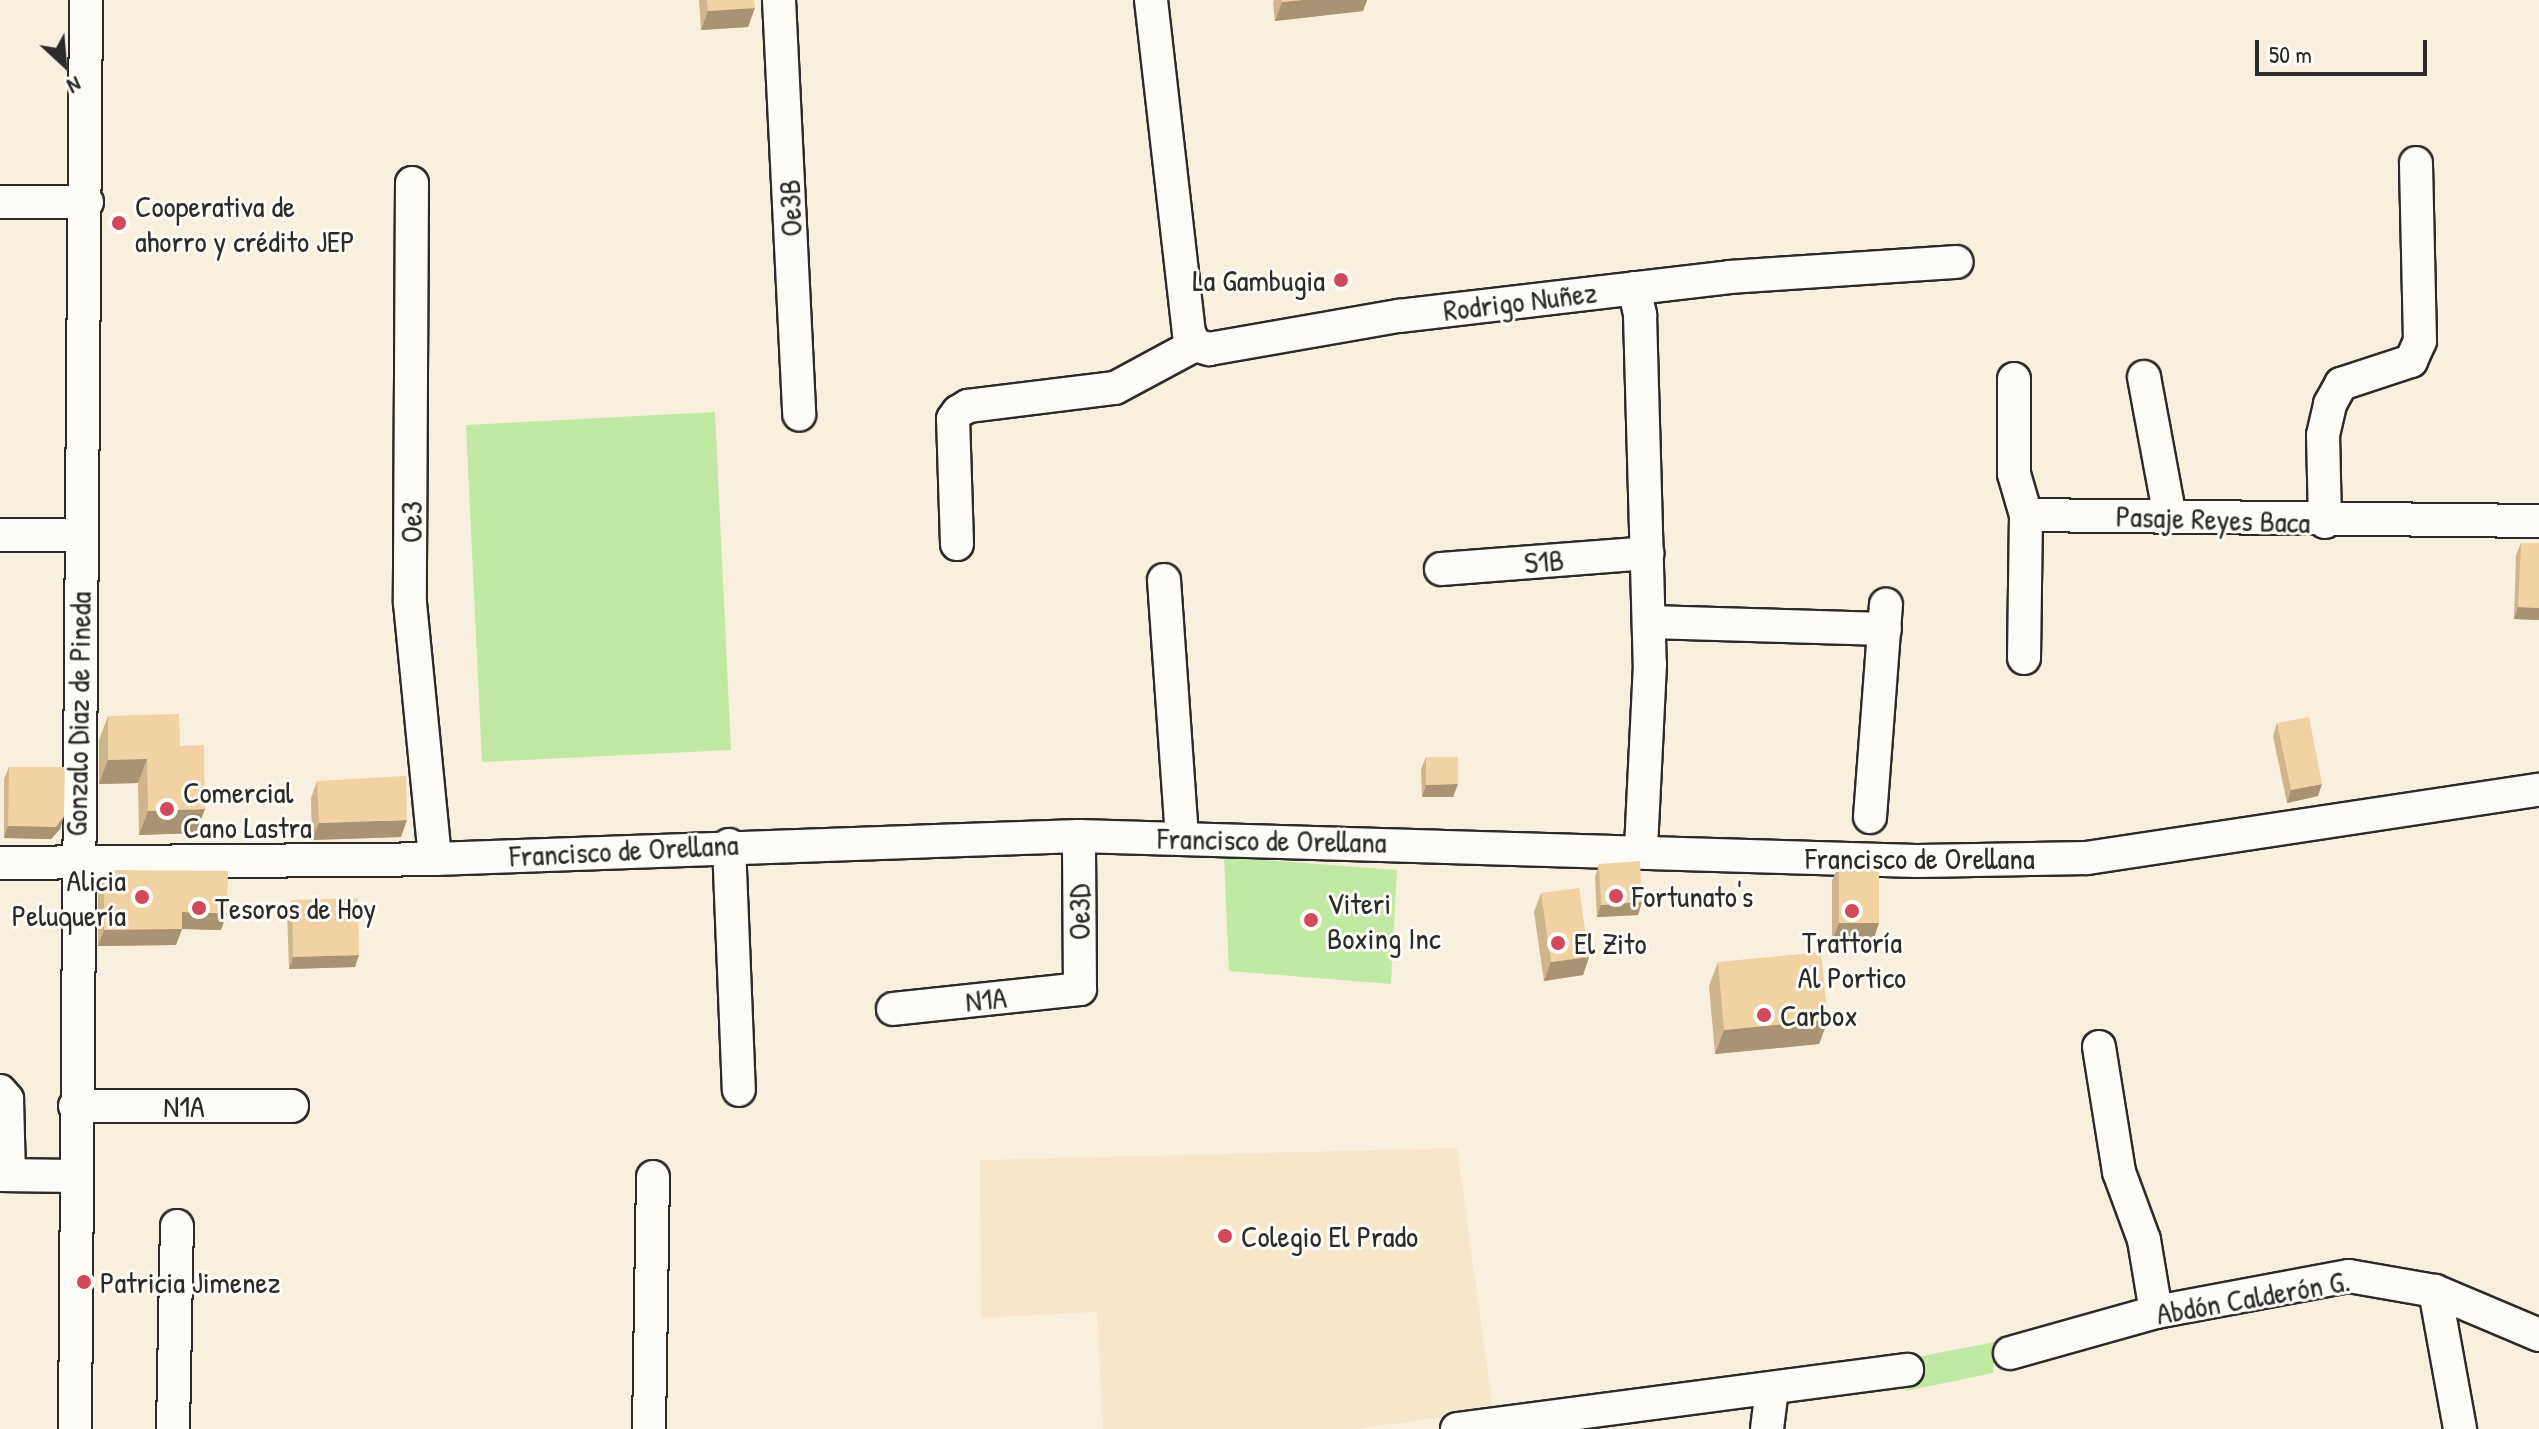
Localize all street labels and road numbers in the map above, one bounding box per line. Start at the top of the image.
street label: Oe3B [771,179,809,237]
street label: Rodrigo Nuñez [1441,274,1599,328]
street label: Pasaje Reyes Baca [2115,498,2311,540]
street label: Oe3 [393,501,429,543]
street label: S1B [1523,541,1565,581]
street label: Gonzalo Diaz de Pineda [58,591,98,837]
street label: Francisco de Orellana [1157,820,1387,860]
street label: Francisco de Orellana [509,826,739,874]
street label: Francisco de Orellana [1805,840,2035,876]
street label: Oe3D [1061,884,1097,940]
street label: N1A [963,979,1009,1019]
street label: N1A [163,1088,205,1124]
street label: Abdón Calderón G. [2153,1262,2353,1332]

